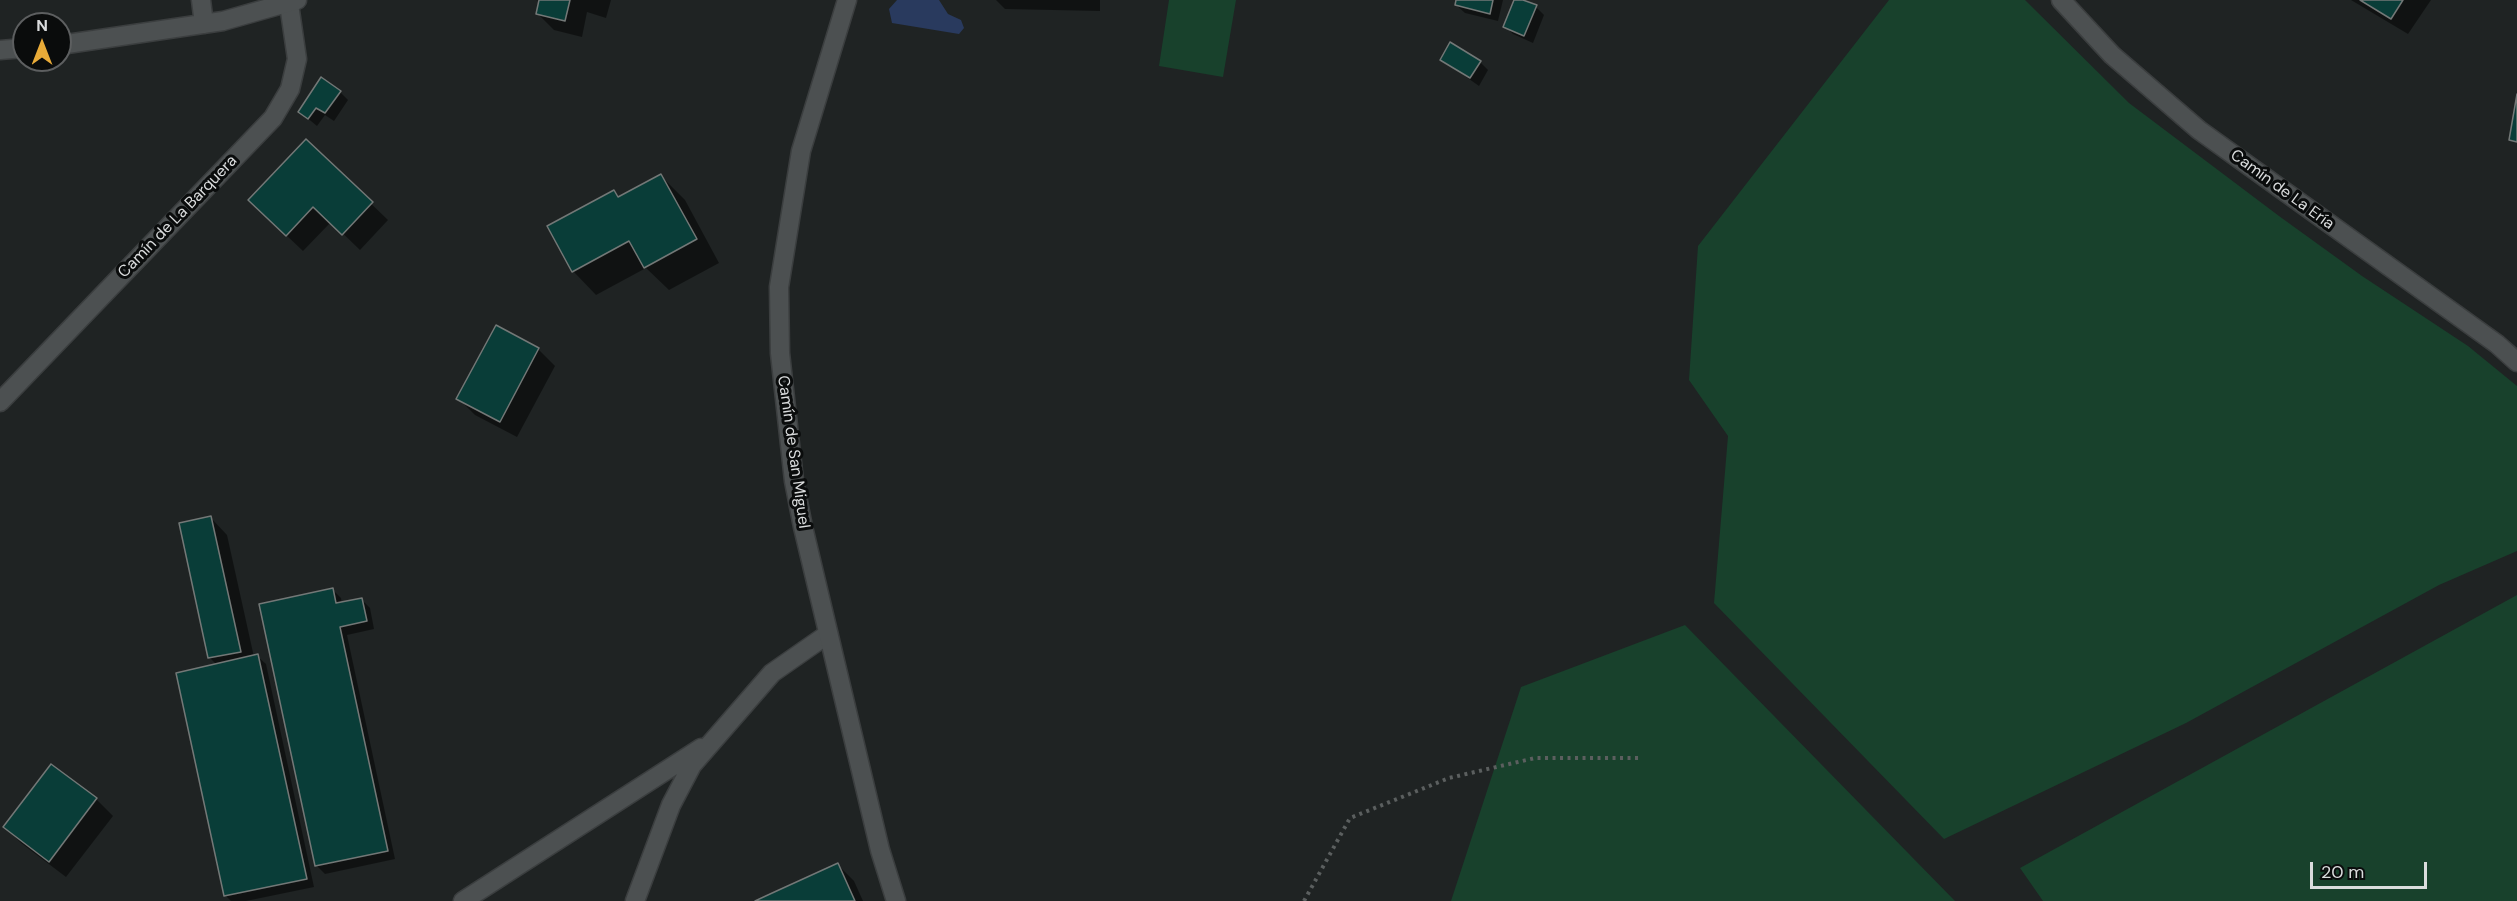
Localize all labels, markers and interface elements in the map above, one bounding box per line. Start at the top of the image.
north arrow [12,12,72,72]
text: N [36,15,48,36]
street label: Camín de La Ería [2226,146,2338,234]
street label: Camín de La Barquera [114,152,242,282]
street label: Camín de San Miguel [773,374,813,530]
scale bar [2313,850,2430,888]
text: 20 m [2321,860,2364,884]

